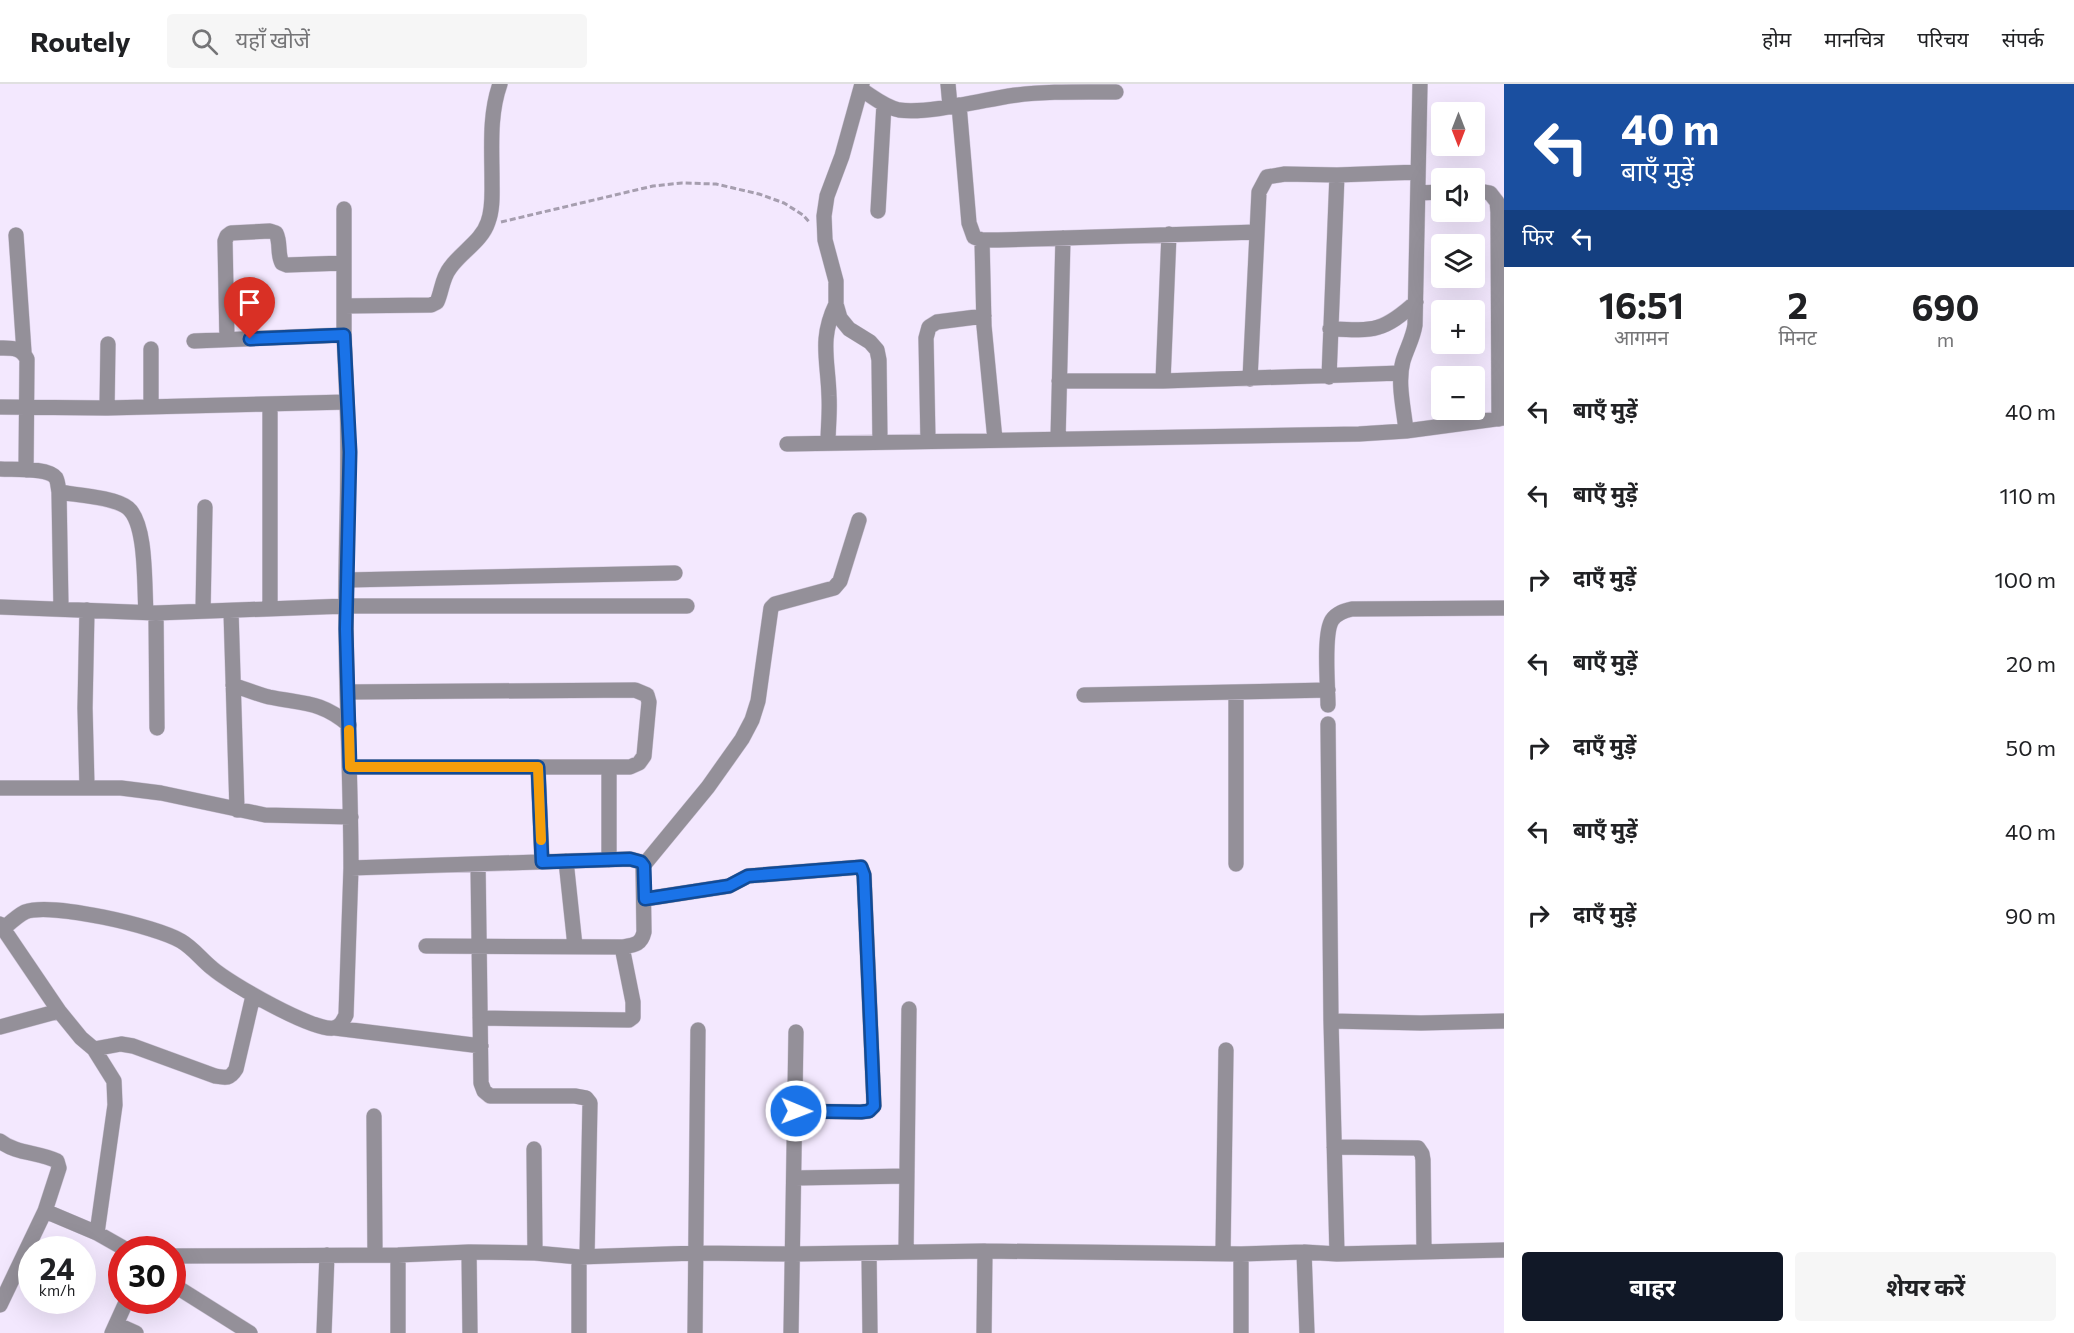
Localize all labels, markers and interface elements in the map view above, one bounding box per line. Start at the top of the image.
search box [167,14,587,68]
text: Routely [30,24,131,58]
icon: search [188,25,221,58]
text: यहाँ खोजें [236,26,310,53]
text: होम [1762,26,1791,51]
text: मानचित्र [1824,26,1884,51]
text: परिचय [1917,26,1969,51]
text: संपर्क [2002,26,2044,51]
north arrow [1431,102,1485,156]
map controls [1431,102,1485,420]
text: 40 m [1621,102,1719,154]
icon: left [1522,108,1600,186]
text: बाएँ मुड़ें [1621,154,1694,187]
button: sound [1431,168,1485,222]
icon: left [1566,222,1599,255]
text: फिर [1522,223,1554,250]
button: layers [1431,234,1485,288]
pin [224,277,275,339]
text: 16:51 [1599,282,1684,326]
text: 2 [1788,282,1808,326]
text: 690 [1912,284,1979,328]
icon: arrive [233,286,266,319]
button: + [1431,300,1485,354]
text: आगमन [1614,325,1669,349]
text: मिनट [1779,325,1817,349]
text: m [1937,327,1954,351]
button: − [1431,366,1485,420]
icon: left [1522,395,1555,428]
text: बाएँ मुड़ें [1573,396,1638,423]
text: 40 m [2005,398,2056,425]
icon: left [1522,479,1555,512]
text: बाएँ मुड़ें [1573,480,1638,507]
text: 110 m [1999,482,2056,509]
icon: right [1522,563,1555,596]
text: दाएँ मुड़ें [1573,564,1636,591]
text: 100 m [1994,566,2056,593]
icon: left [1522,647,1555,680]
text: बाएँ मुड़ें [1573,648,1638,675]
text: 20 m [2006,650,2056,677]
icon: right [1522,731,1555,764]
text: दाएँ मुड़ें [1573,732,1636,759]
text: 50 m [2006,734,2056,761]
icon: left [1522,815,1555,848]
text: बाएँ मुड़ें [1573,816,1638,843]
text: 40 m [2005,818,2056,845]
icon: right [1522,899,1555,932]
text: दाएँ मुड़ें [1573,900,1636,927]
text: 90 m [2005,902,2056,929]
position arrow [764,1079,828,1143]
speed limit sign: 30 [108,1236,186,1314]
text: 24 [39,1249,75,1286]
button: बाहर [1522,1252,1783,1321]
button: शेयर करें [1795,1252,2056,1321]
text: km/h [39,1281,75,1299]

